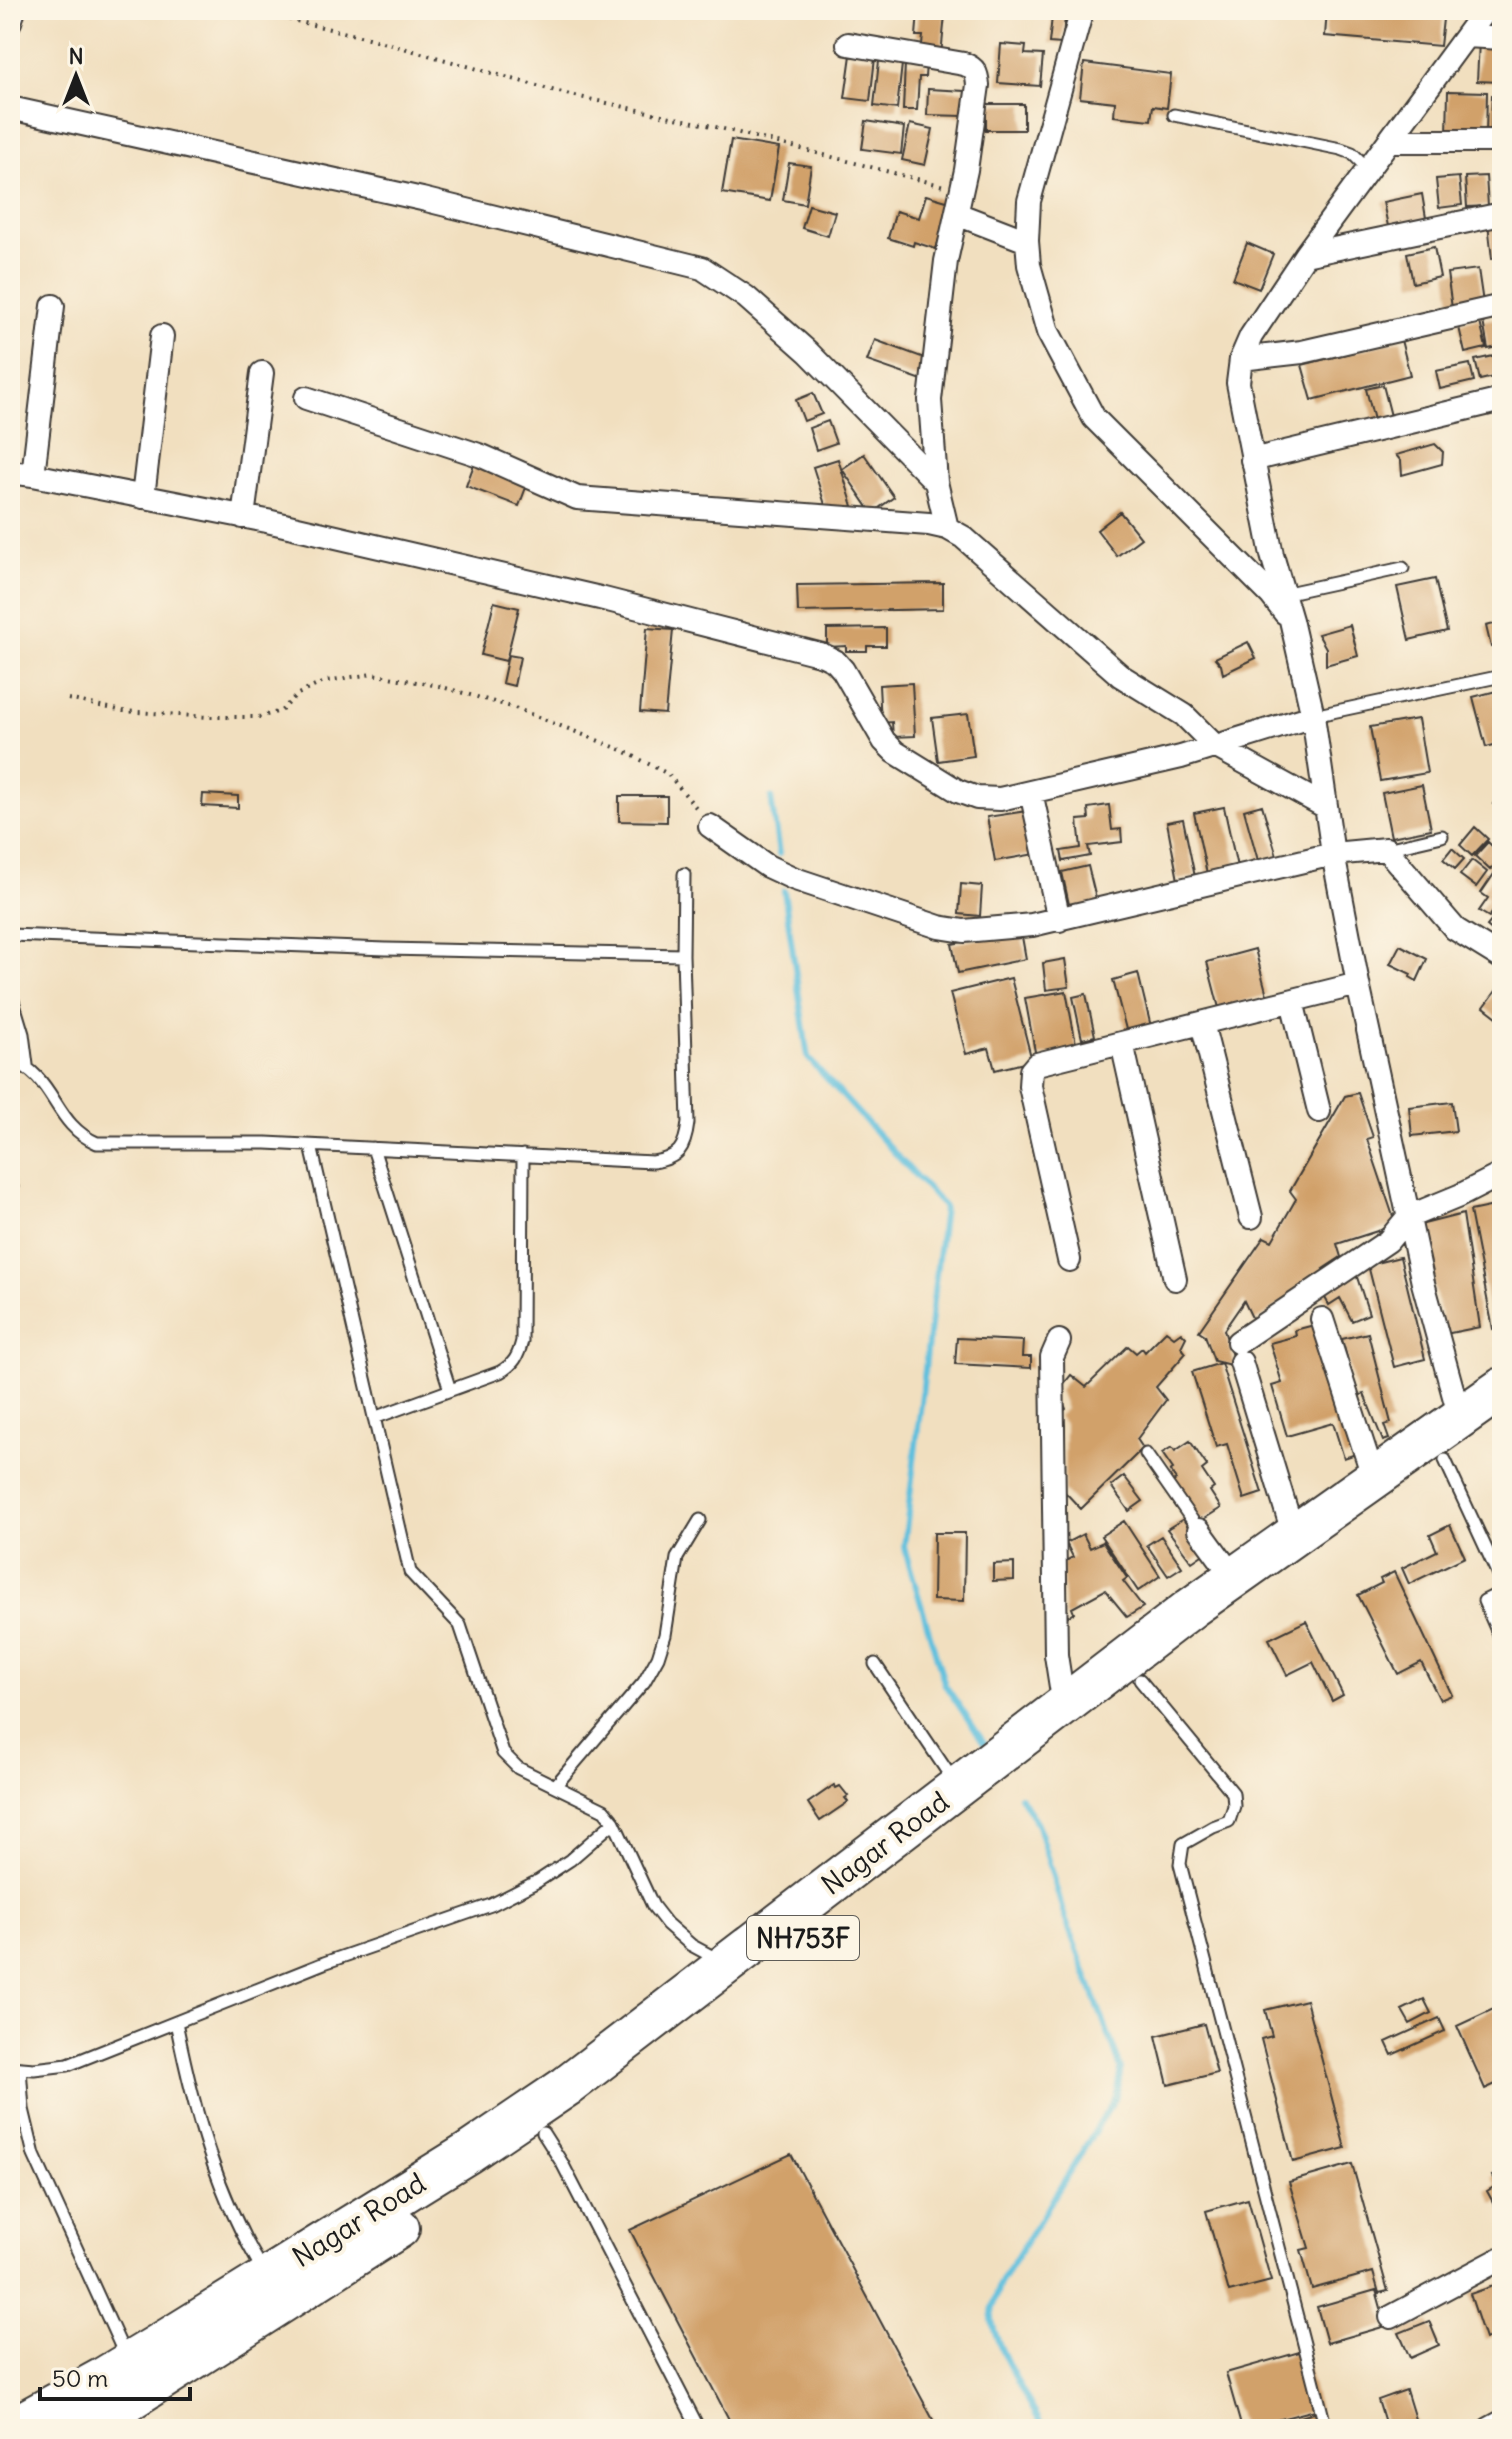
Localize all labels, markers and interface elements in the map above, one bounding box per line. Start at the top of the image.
north arrow [36,36,116,116]
text: N [68,42,84,70]
street label: Nagar Road [814,1783,956,1903]
road number: NH753F [747,1916,859,1960]
street label: Nagar Road [286,2165,432,2275]
scale bar [40,2351,190,2401]
text: 50 m [52,2363,108,2393]

